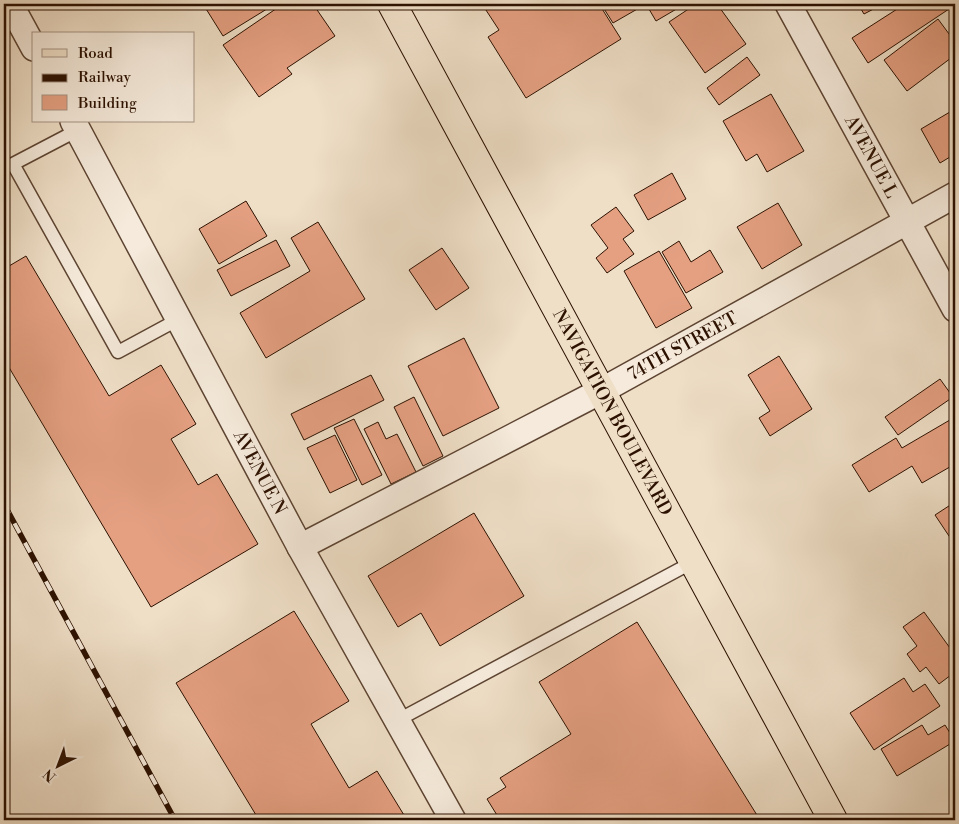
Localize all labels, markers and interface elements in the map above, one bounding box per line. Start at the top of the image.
legend [32,32,195,122]
text: Road [78,44,113,63]
text: Railway [78,68,132,87]
text: Building [77,94,137,113]
street label: AVENUE L [839,111,903,202]
street label: NAVIGATION BOULEVARD [547,305,677,520]
street label: 74TH STREET [624,307,742,386]
street label: AVENUE N [227,426,292,519]
north arrow [32,742,82,792]
text: N [40,765,60,785]

